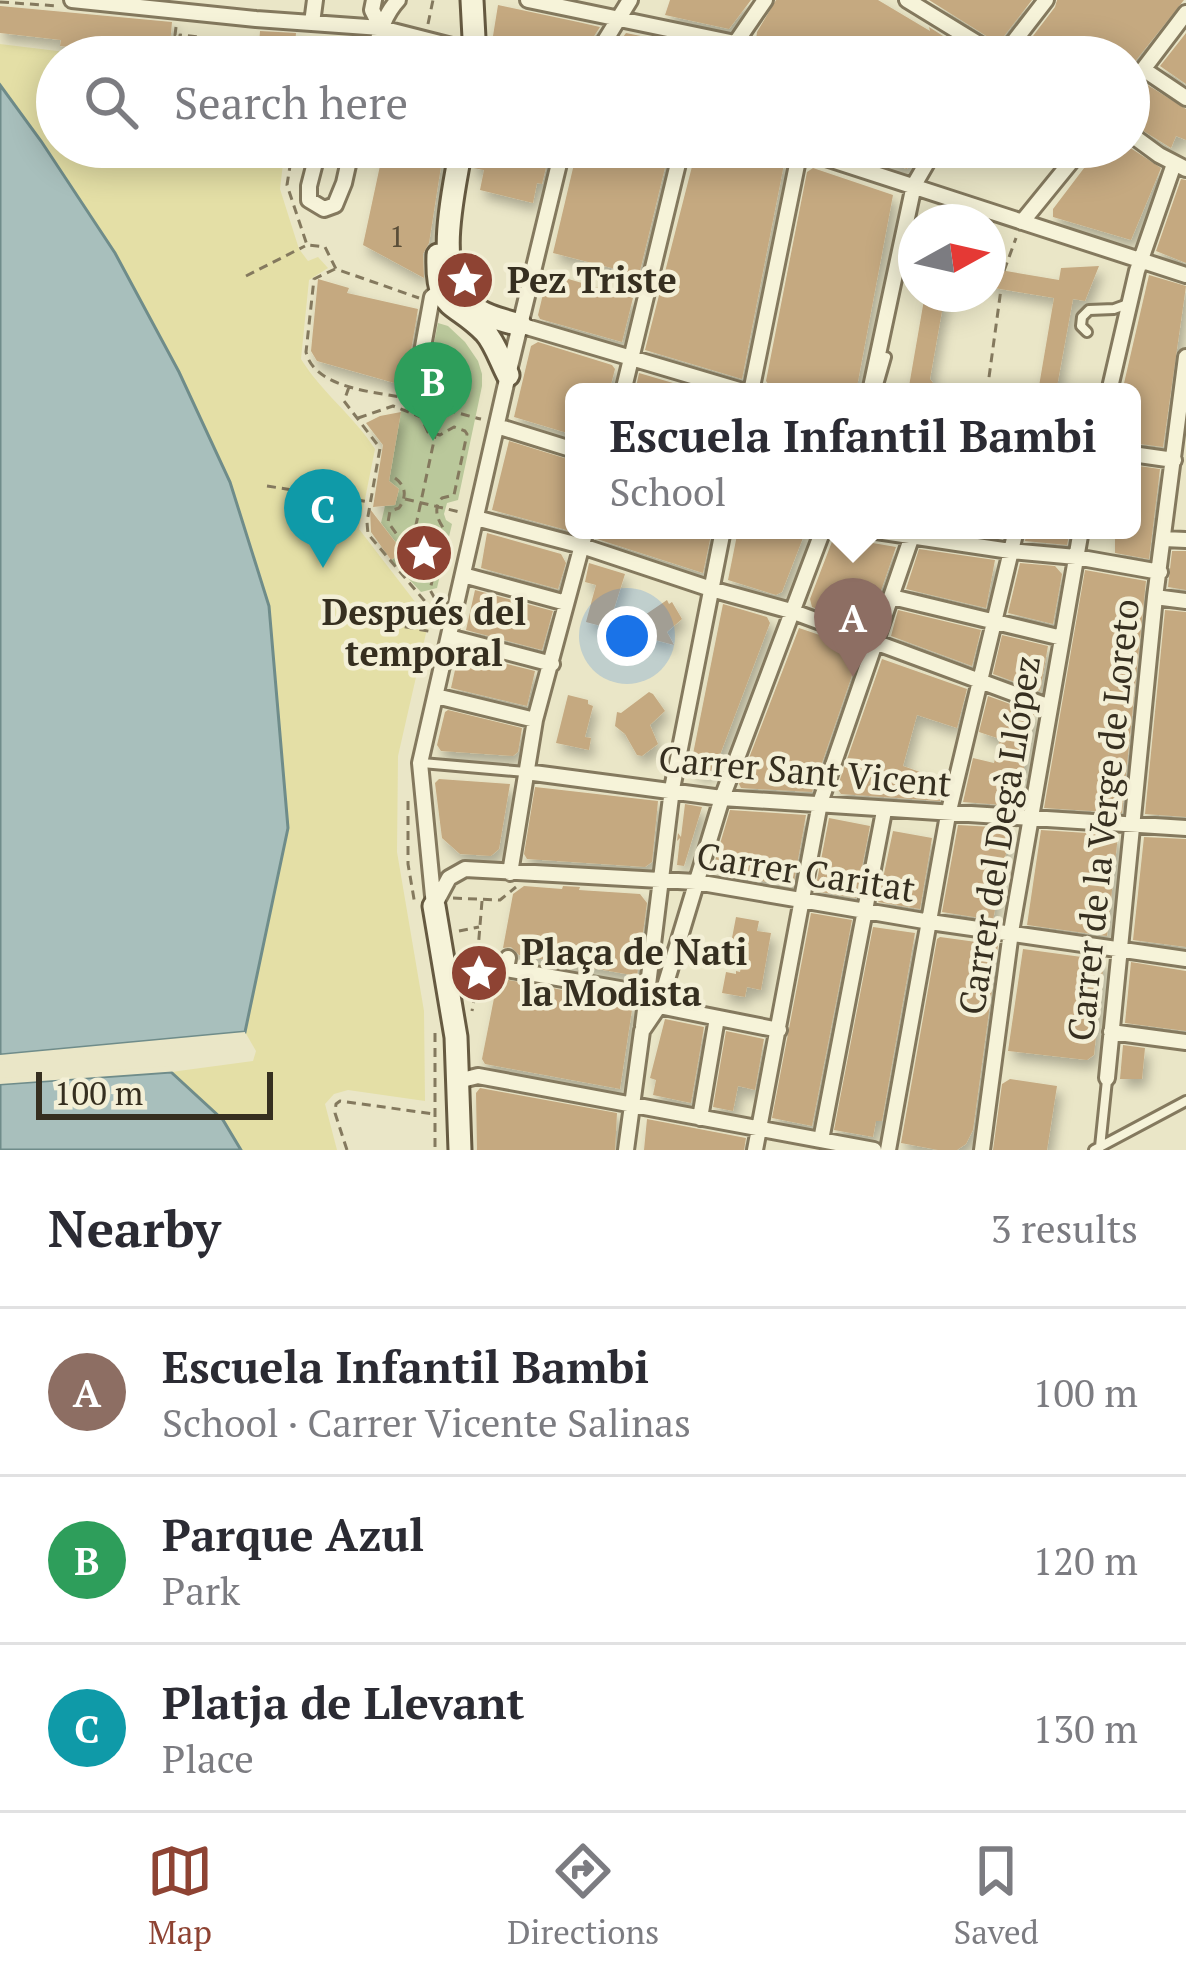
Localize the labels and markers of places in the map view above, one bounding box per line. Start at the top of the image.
place icon: Pez Triste [434,249,496,311]
place label: Pez Triste [507,256,677,303]
pin: B [394,342,472,441]
pin: C [284,469,362,568]
place icon: Después del temporal [393,522,455,584]
pin: A [814,578,892,677]
place label: Después del temporal [322,588,526,676]
place label: Plaça de Nati la Modista [521,928,748,1016]
place icon: Plaça de Nati la Modista [448,942,510,1004]

